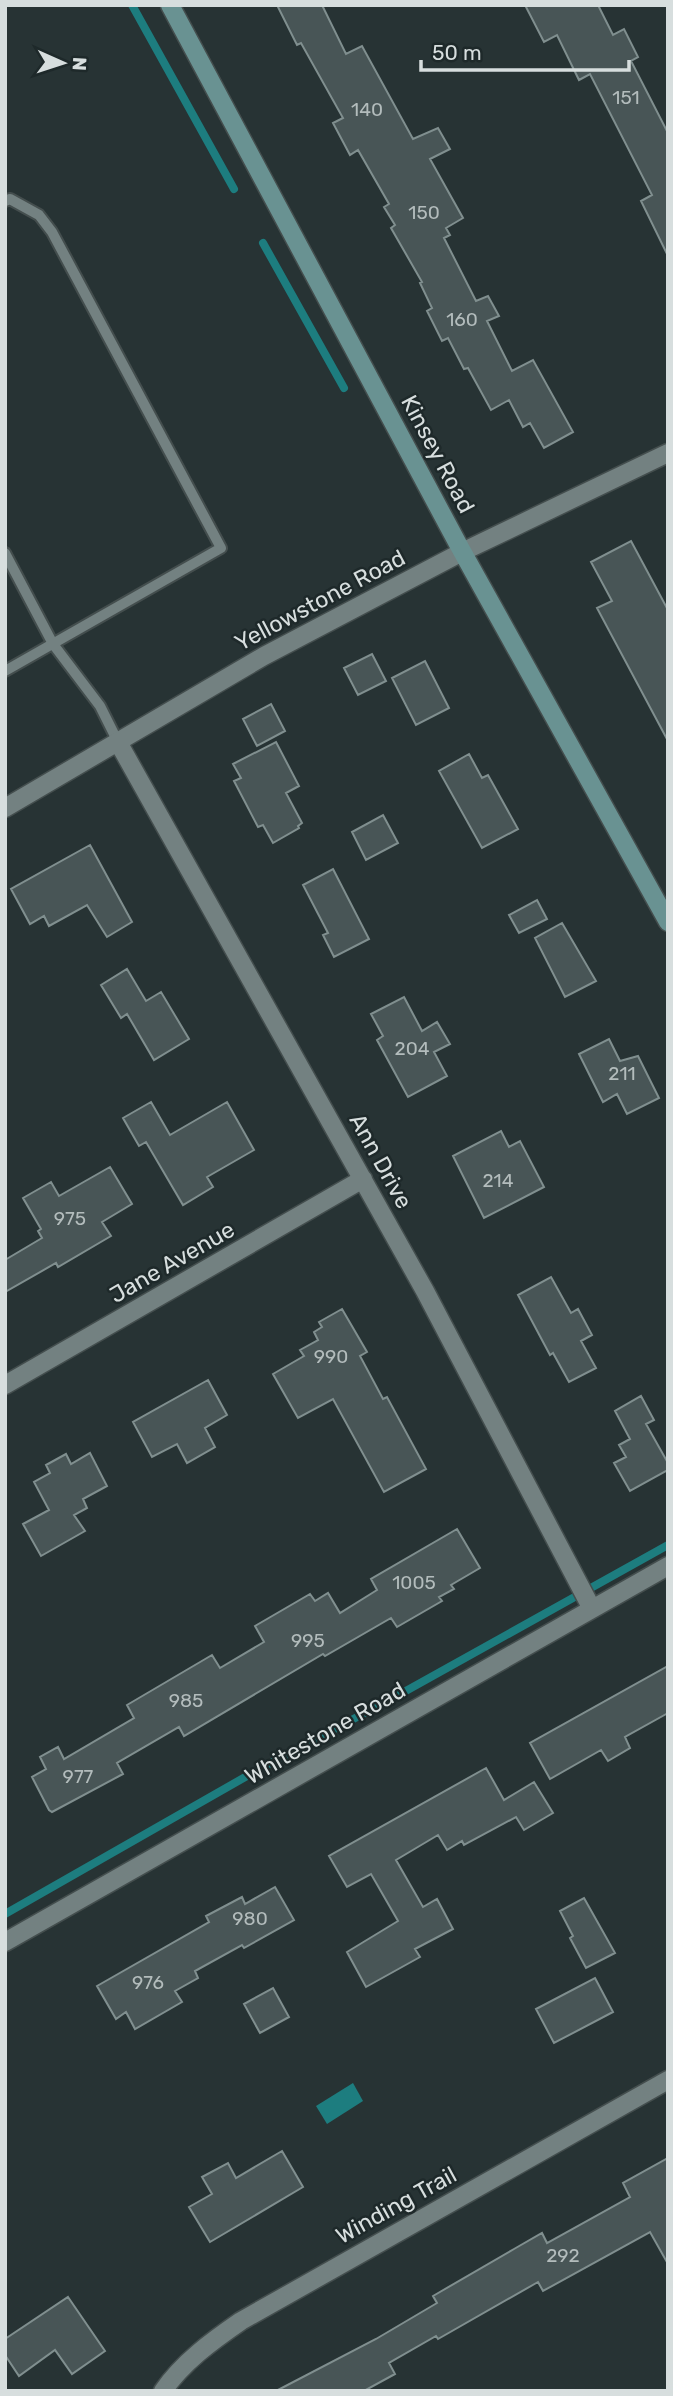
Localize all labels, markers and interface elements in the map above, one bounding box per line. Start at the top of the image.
north arrow [28,28,98,98]
scale bar [421,28,629,72]
text: 50 m [432,40,482,65]
text: N [68,56,91,71]
house number: 151 [612,86,640,109]
house number: 140 [351,98,383,121]
house number: 150 [408,201,440,224]
house number: 160 [446,308,478,331]
street label: Kinsey Road [395,390,481,518]
street label: Yellowstone Road [230,543,410,657]
house number: 204 [394,1037,430,1060]
house number: 211 [608,1062,636,1085]
street label: Ann Drive [343,1109,419,1213]
house number: 214 [482,1169,514,1192]
house number: 975 [54,1207,86,1230]
street label: Jane Avenue [105,1215,239,1309]
house number: 990 [314,1345,348,1368]
house number: 1005 [392,1571,436,1594]
house number: 995 [291,1629,325,1652]
street label: Whitestone Road [240,1676,410,1790]
house number: 985 [169,1689,203,1712]
house number: 977 [63,1765,94,1788]
house number: 980 [232,1907,268,1930]
house number: 976 [132,1971,164,1994]
street label: Winding Trail [331,2160,461,2250]
house number: 292 [546,2244,580,2267]

